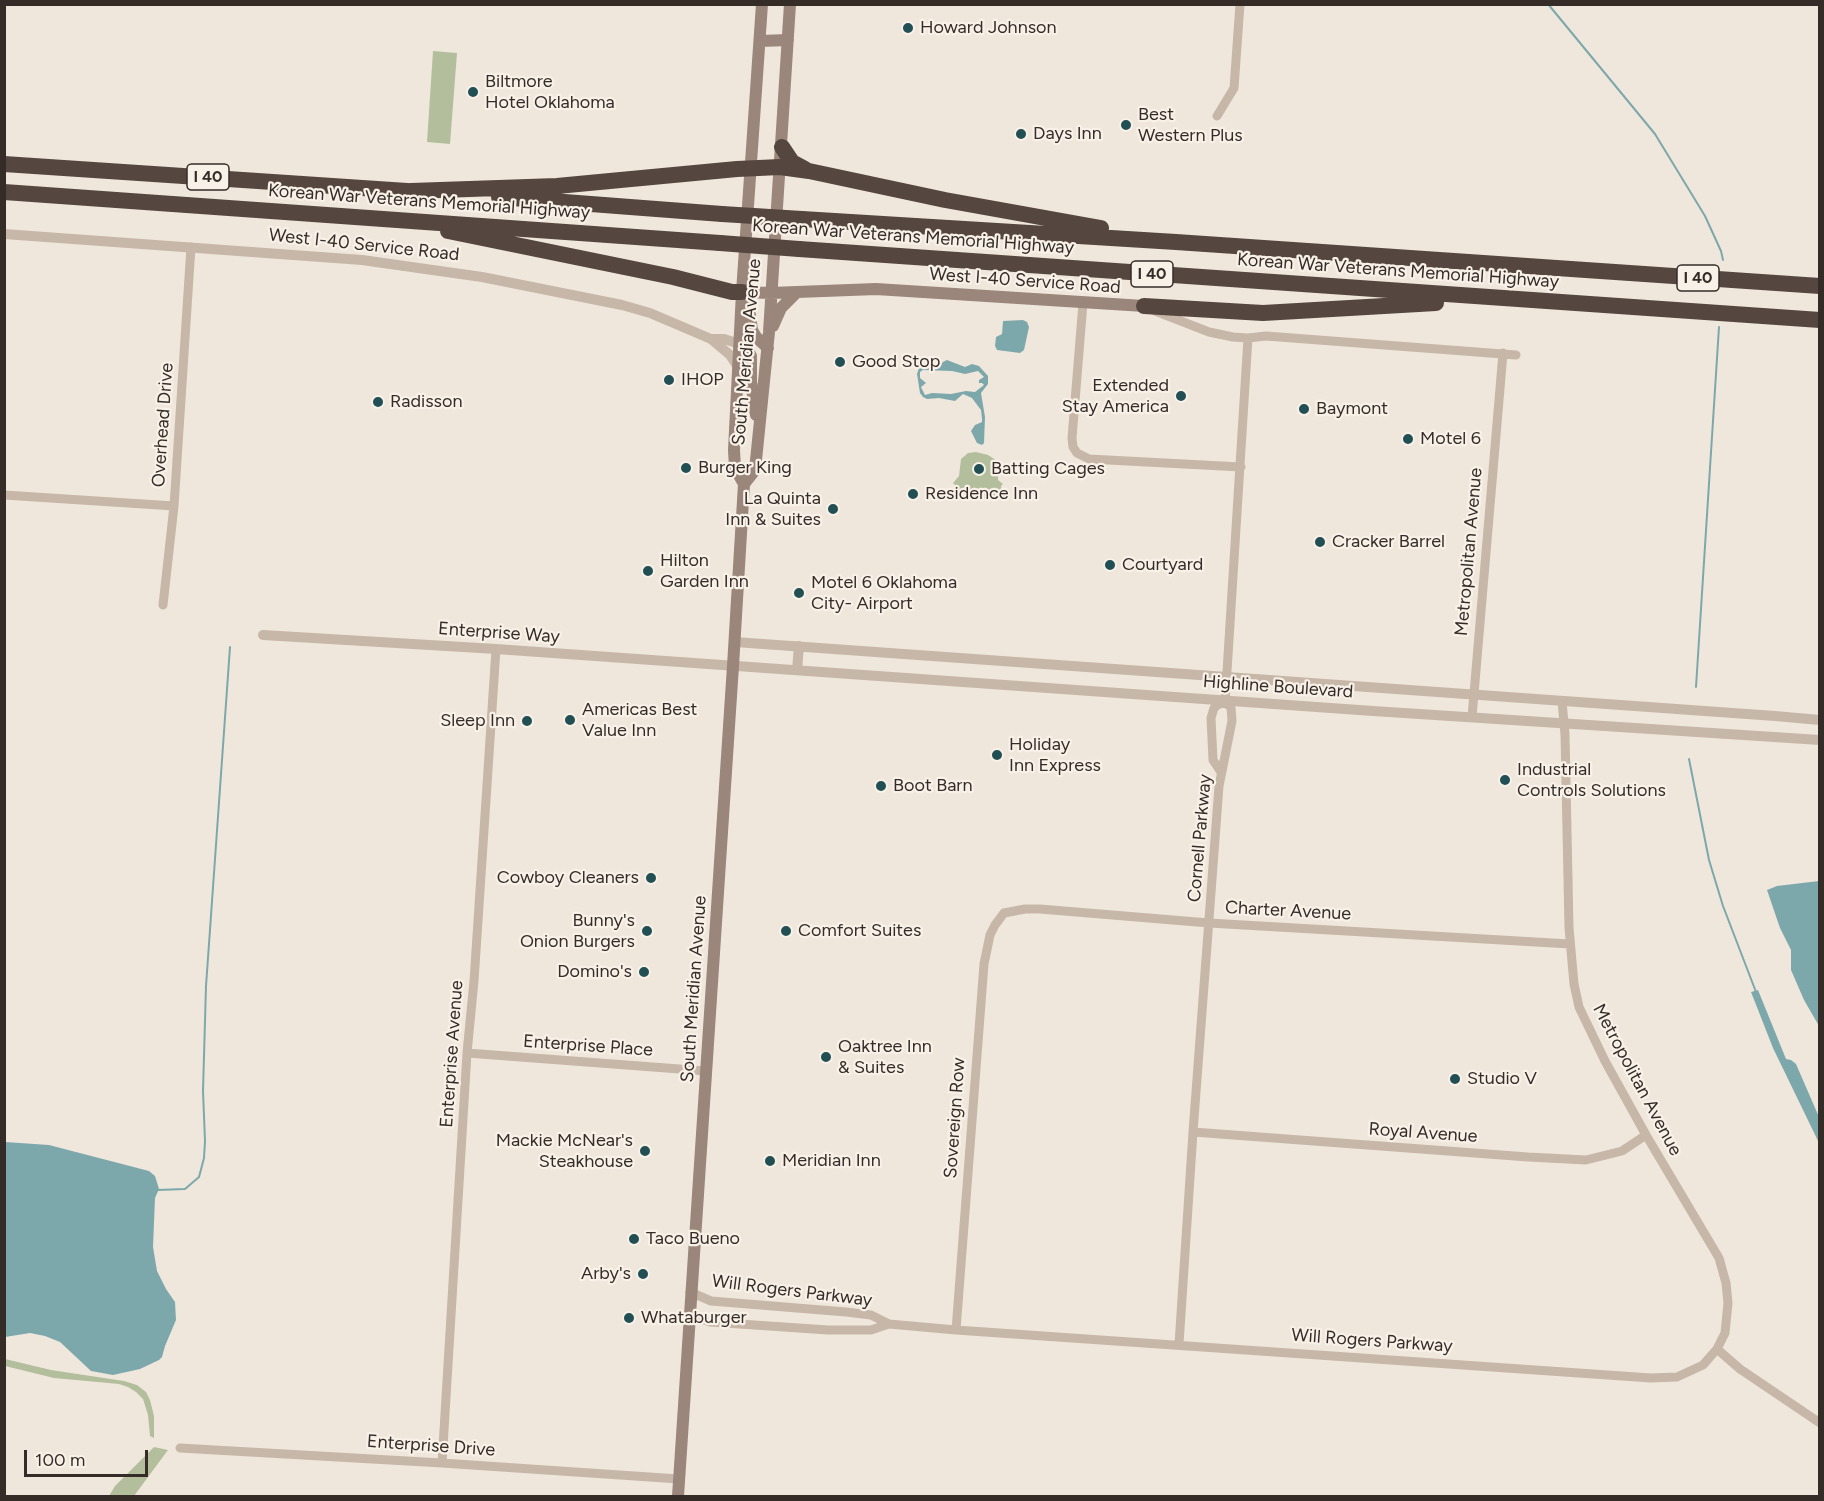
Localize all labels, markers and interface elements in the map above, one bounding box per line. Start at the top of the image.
place label: Howard Johnson [920,17,1057,39]
marker: Howard Johnson [901,21,915,35]
place label: Biltmore Hotel Oklahoma [485,71,615,113]
marker: Biltmore Hotel Oklahoma [466,85,480,99]
place label: Best Western Plus [1138,104,1243,146]
marker: Best Western Plus [1119,118,1133,132]
place label: Days Inn [1033,123,1102,145]
marker: Days Inn [1014,127,1028,141]
road number: I 40 [187,164,229,190]
street label: Korean War Veterans Memorial Highway [267,180,591,224]
street label: Korean War Veterans Memorial Highway [751,215,1075,259]
street label: West I-40 Service Road [268,224,460,266]
street label: Korean War Veterans Memorial Highway [1236,249,1560,293]
street label: South Meridian Avenue [728,258,766,446]
road number: I 40 [1131,261,1173,287]
street label: West I-40 Service Road [929,264,1121,298]
road number: I 40 [1677,265,1719,291]
place label: Good Stop [852,351,940,373]
marker: Good Stop [833,355,847,369]
street label: Overhead Drive [148,362,178,488]
place label: IHOP [681,369,724,391]
marker: IHOP [662,373,676,387]
place label: Extended Stay America [1062,375,1169,418]
marker: Extended Stay America [1174,389,1188,403]
place label: Radisson [390,391,462,413]
marker: Radisson [371,395,385,409]
place label: Baymont [1316,398,1388,420]
marker: Baymont [1297,402,1311,416]
place label: Motel 6 [1420,428,1481,450]
marker: Motel 6 [1401,432,1415,446]
place label: Burger King [698,457,792,479]
place label: Batting Cages [991,458,1105,480]
marker: Burger King [679,461,693,475]
marker: Batting Cages [972,462,986,476]
street label: Metropolitan Avenue [1451,467,1487,637]
place label: Residence Inn [925,483,1038,505]
marker: Residence Inn [906,487,920,501]
place label: La Quinta Inn & Suites [725,488,821,530]
marker: La Quinta Inn & Suites [826,502,840,516]
place label: Cracker Barrel [1332,531,1445,553]
marker: Cracker Barrel [1313,535,1327,549]
place label: Hilton Garden Inn [660,550,749,592]
place label: Courtyard [1122,554,1203,576]
marker: Courtyard [1103,558,1117,572]
marker: Hilton Garden Inn [641,564,655,578]
place label: Motel 6 Oklahoma City- Airport [811,572,957,614]
marker: Motel 6 Oklahoma City- Airport [792,586,806,600]
street label: Enterprise Way [437,618,561,648]
street label: Highline Boulevard [1202,671,1354,703]
place label: Americas Best Value Inn [582,699,697,742]
place label: Sleep Inn [440,710,515,732]
marker: Americas Best Value Inn [563,713,577,727]
marker: Sleep Inn [520,714,534,728]
place label: Holiday Inn Express [1009,734,1101,777]
marker: Holiday Inn Express [990,748,1004,762]
place label: Industrial Controls Solutions [1517,759,1666,802]
street label: Cornell Parkway [1184,773,1216,903]
marker: Industrial Controls Solutions [1498,773,1512,787]
place label: Boot Barn [893,775,972,797]
marker: Boot Barn [874,779,888,793]
place label: Cowboy Cleaners [497,867,639,889]
marker: Cowboy Cleaners [644,871,658,885]
street label: South Meridian Avenue [677,895,711,1083]
street label: Charter Avenue [1224,897,1352,925]
place label: Bunny's Onion Burgers [520,910,635,952]
place label: Comfort Suites [798,920,921,942]
marker: Bunny's Onion Burgers [640,924,654,938]
marker: Comfort Suites [779,924,793,938]
place label: Domino's [557,961,632,983]
marker: Domino's [637,965,651,979]
street label: Enterprise Avenue [436,980,468,1128]
street label: Metropolitan Avenue [1588,1000,1686,1160]
street label: Enterprise Place [522,1031,654,1061]
place label: Oaktree Inn & Suites [838,1036,932,1078]
marker: Oaktree Inn & Suites [819,1050,833,1064]
street label: Sovereign Row [940,1057,970,1179]
place label: Studio V [1467,1068,1537,1090]
marker: Studio V [1448,1072,1462,1086]
street label: Royal Avenue [1368,1118,1478,1148]
place label: Mackie McNear's Steakhouse [496,1130,633,1172]
marker: Mackie McNear's Steakhouse [638,1144,652,1158]
place label: Meridian Inn [782,1150,881,1172]
marker: Meridian Inn [763,1154,777,1168]
place label: Taco Bueno [646,1228,740,1250]
marker: Taco Bueno [627,1232,641,1246]
place label: Arby's [581,1263,631,1285]
marker: Arby's [636,1267,650,1281]
street label: Will Rogers Parkway [711,1270,873,1312]
place label: Whataburger [641,1307,747,1329]
marker: Whataburger [622,1311,636,1325]
street label: Will Rogers Parkway [1291,1325,1453,1357]
street label: Enterprise Drive [366,1431,496,1461]
scale bar [27,1438,152,1476]
text: 100 m [35,1449,85,1471]

